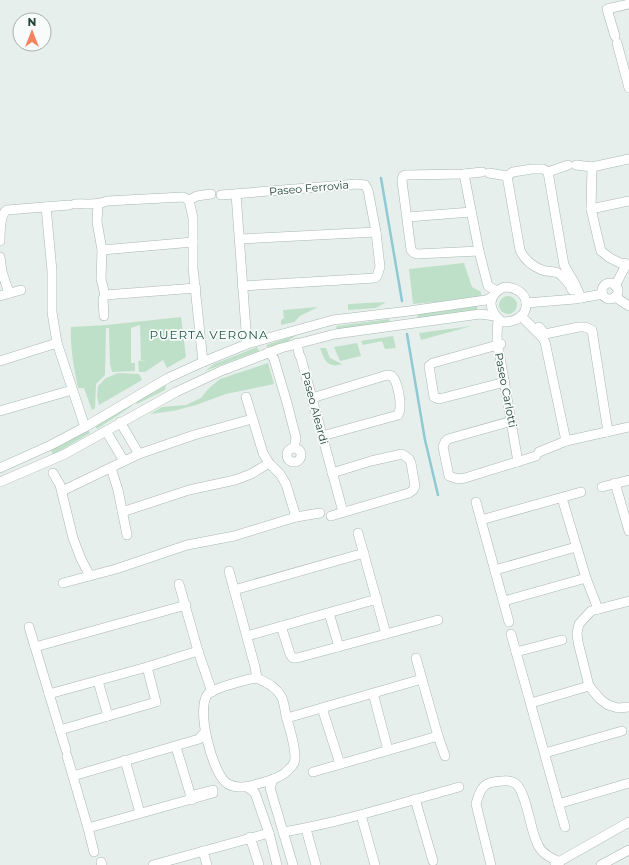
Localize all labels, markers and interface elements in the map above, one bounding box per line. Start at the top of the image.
north arrow [12,12,52,52]
text: N [28,15,36,29]
street label: Paseo Ferrovia [268,178,350,198]
district label: PUERTA VERONA [149,327,269,342]
street label: Paseo Carlotti [492,351,520,429]
street label: Paseo Aleardi [299,370,331,446]

